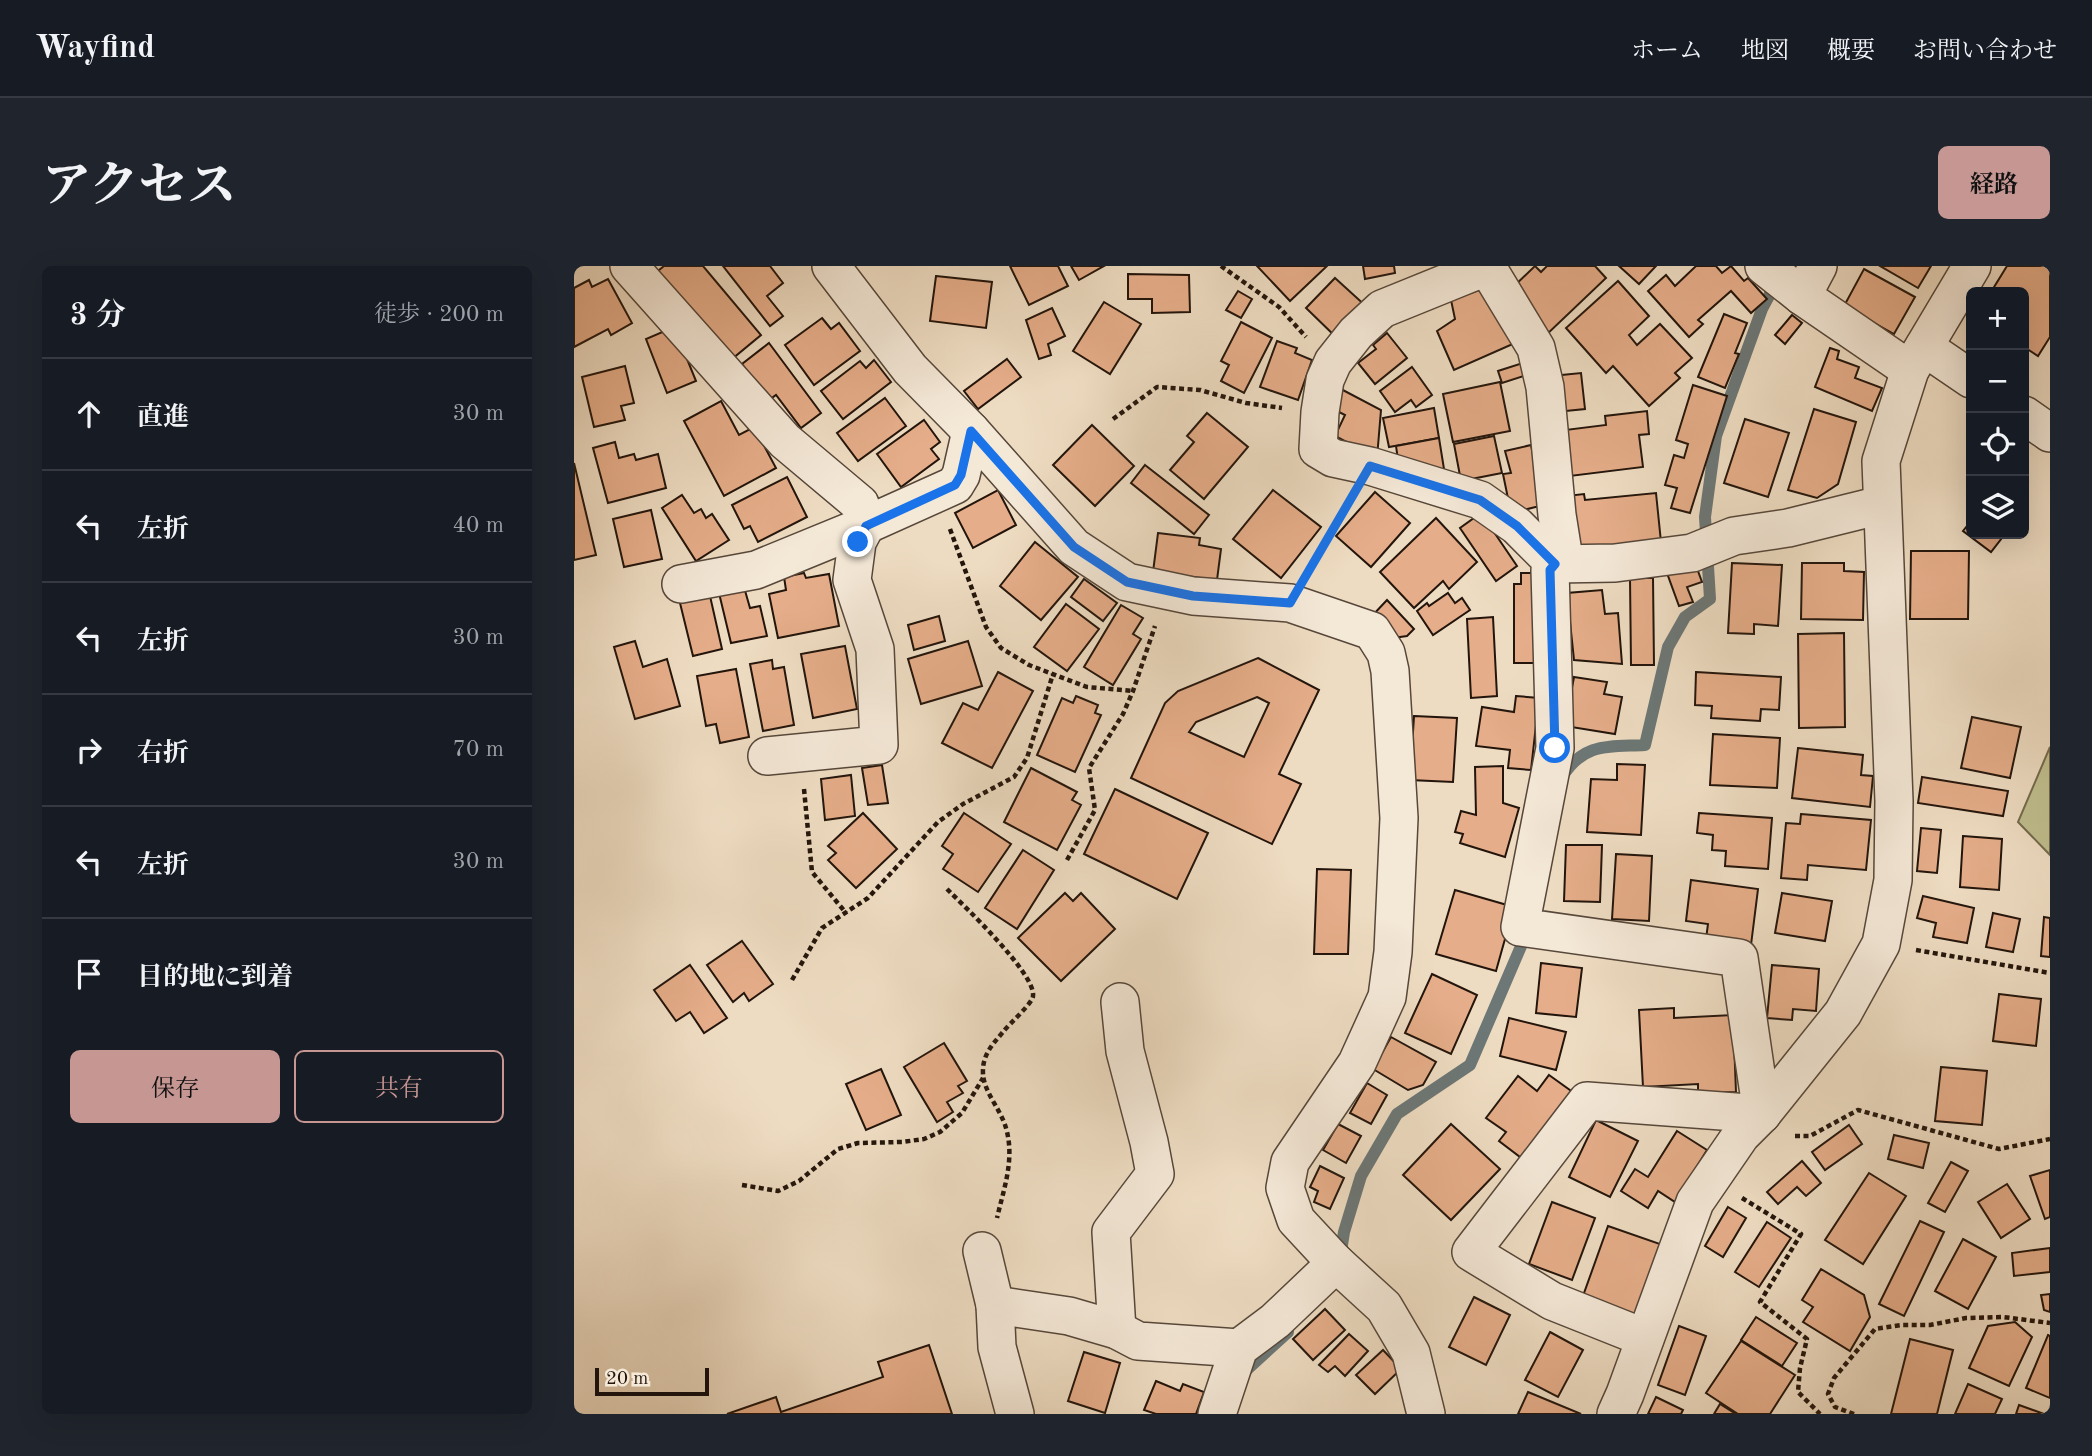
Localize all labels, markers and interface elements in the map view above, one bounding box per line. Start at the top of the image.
text: Wayfind [35,32,155,65]
text: ホーム [1631,40,1703,64]
text: 地図 [1741,40,1789,64]
text: 概要 [1827,40,1875,64]
text: お問い合わせ [1913,40,2057,64]
button: 経路 [1938,146,2050,219]
text: アクセス [42,164,237,213]
map controls [1966,287,2029,539]
button: + [1966,287,2029,350]
text: 3 分 [70,301,126,331]
text: 徒歩 · 200 m [374,303,504,326]
button: − [1966,350,2029,413]
icon: ahead [70,395,108,433]
text: 30 m [453,402,504,425]
text: 直進 [137,405,189,431]
button: locate [1966,413,2029,476]
button: layers [1966,476,2029,539]
icon: left [70,507,108,545]
text: 40 m [453,514,504,537]
text: 左折 [137,517,189,543]
route end [842,526,873,557]
icon: left [70,619,108,657]
text: 30 m [453,626,504,649]
text: 左折 [137,629,189,655]
icon: right [70,731,108,769]
route start [1539,732,1570,763]
text: 70 m [453,738,504,761]
text: 右折 [137,741,189,767]
icon: left [70,843,108,881]
text: 30 m [453,850,504,873]
text: 左折 [137,853,189,879]
icon: arrive [70,955,108,993]
text: 目的地に到着 [137,965,293,991]
button: 保存 [70,1050,280,1123]
button: 共有 [294,1050,504,1123]
scale bar [595,1365,709,1397]
text: 20 m [606,1370,648,1389]

